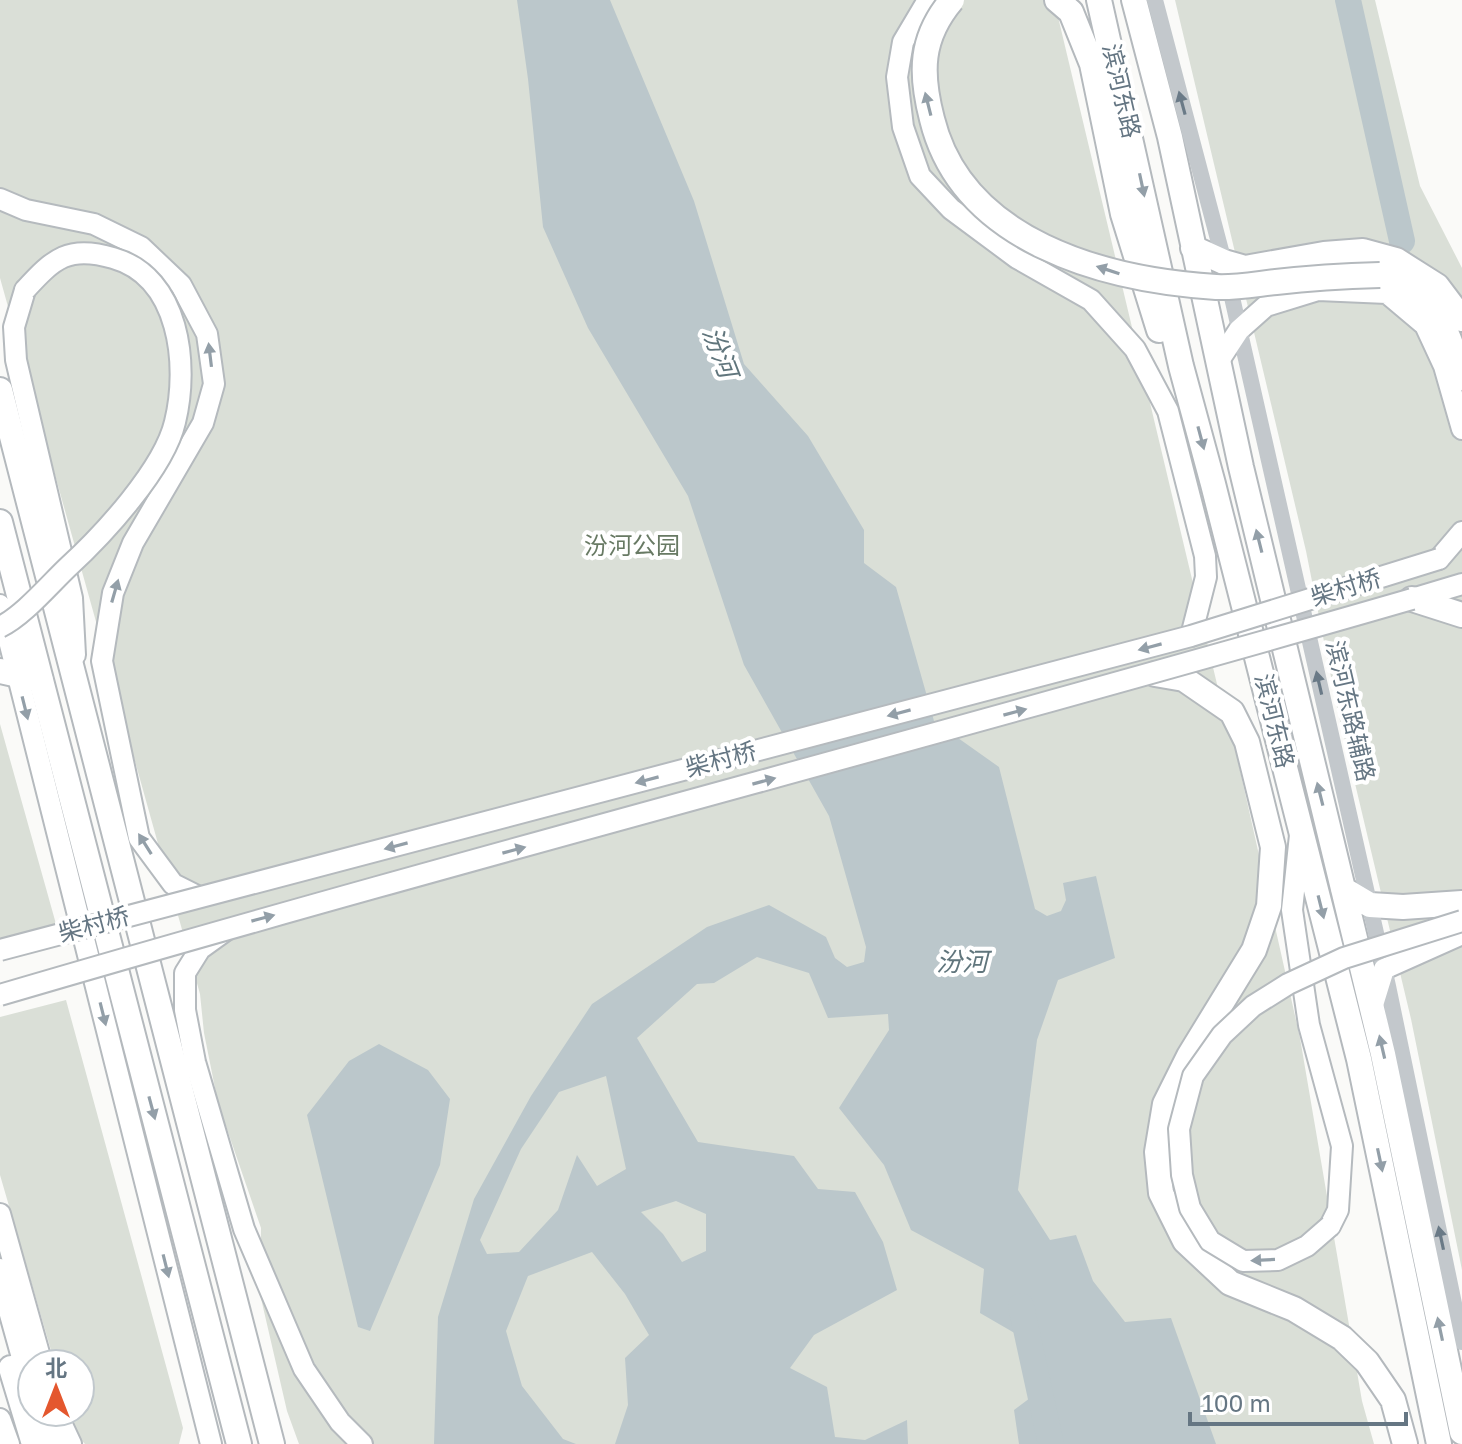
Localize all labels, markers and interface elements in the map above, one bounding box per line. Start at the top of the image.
street label: 滨河东路 [1098,41,1147,141]
one-way arrow [1176,91,1188,116]
one-way arrow [921,92,934,117]
one-way arrow [1136,173,1149,198]
one-way arrow [1096,263,1120,275]
water label: 汾河 [697,322,746,386]
one-way arrow [203,342,216,367]
one-way arrow [1195,427,1208,451]
one-way arrow [1252,529,1265,554]
park label: 汾河公园 [584,530,680,559]
street label: 柴村桥 [1307,562,1384,611]
one-way arrow [109,579,122,603]
street label: 滨河东路辅路 [1321,637,1382,784]
one-way arrow [1137,641,1162,653]
street label: 滨河东路 [1250,671,1301,771]
one-way arrow [1312,671,1325,696]
one-way arrow [19,695,32,720]
one-way arrow [1004,705,1028,718]
one-way arrow [886,708,911,720]
street label: 柴村桥 [682,735,759,782]
one-way arrow [635,774,660,786]
one-way arrow [752,774,777,786]
one-way arrow [1314,781,1326,806]
one-way arrow [138,833,152,855]
one-way arrow [383,840,408,852]
one-way arrow [501,843,526,855]
one-way arrow [1316,895,1328,920]
street label: 柴村桥 [55,900,132,947]
one-way arrow [251,912,276,924]
water label: 汾河 [936,946,993,977]
one-way arrow [97,1001,109,1026]
one-way arrow [1375,1034,1387,1059]
one-way arrow [147,1095,159,1120]
one-way arrow [1374,1148,1387,1173]
one-way arrow [1434,1225,1446,1250]
one-way arrow [161,1254,173,1279]
one-way arrow [1250,1254,1275,1267]
one-way arrow [1434,1316,1446,1341]
north arrow [16,1348,96,1428]
text: 北 [45,1354,67,1381]
scale bar [1190,1376,1406,1426]
text: 100 m [1202,1388,1271,1417]

